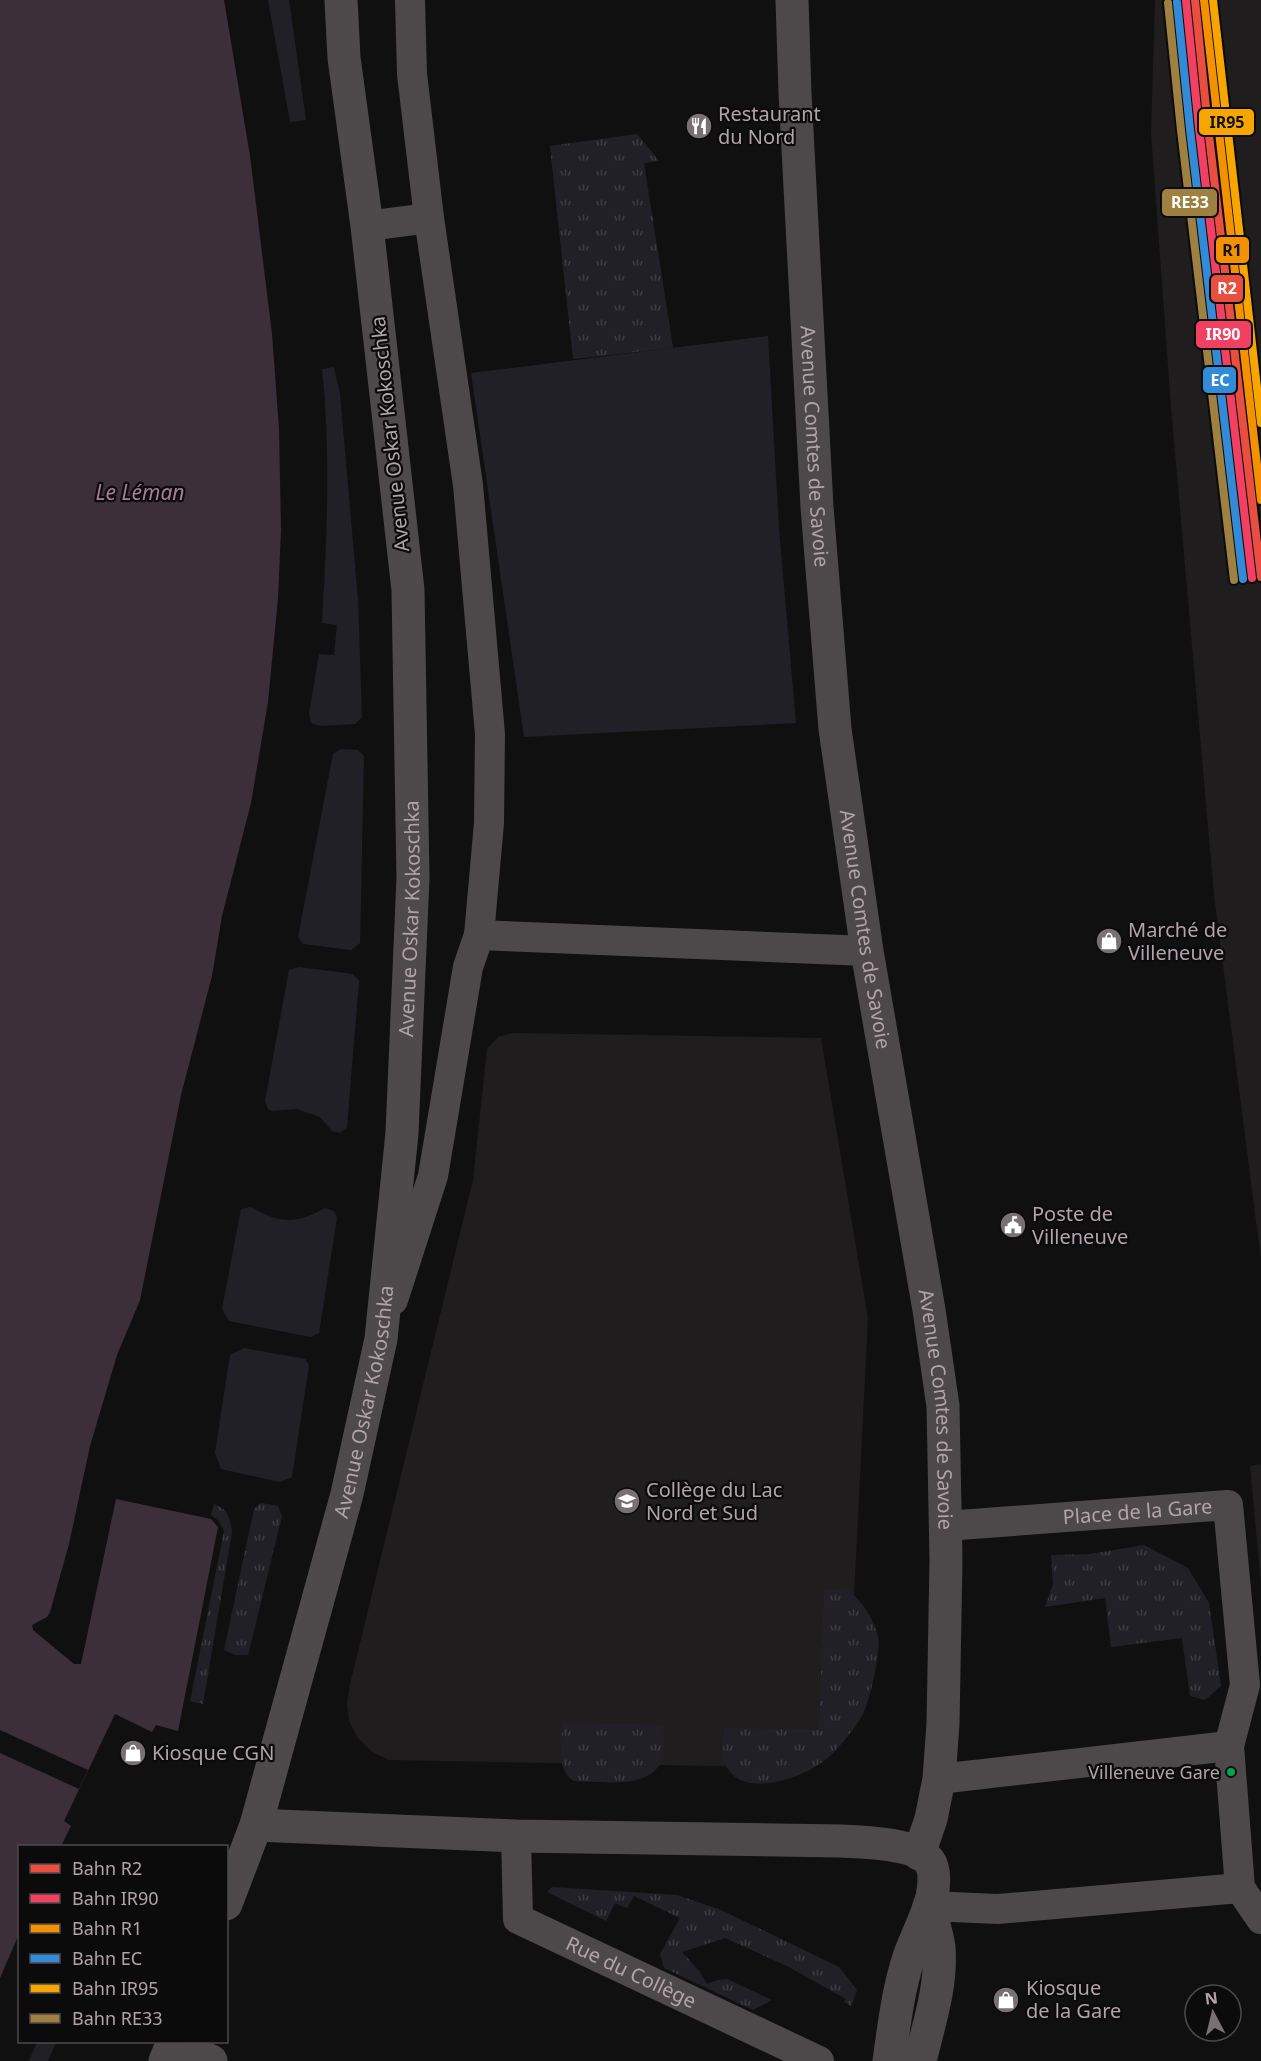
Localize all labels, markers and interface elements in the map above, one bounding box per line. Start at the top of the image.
place label: Restaurant du Nord [718,100,821,150]
line badge: IR95 [1198,108,1255,136]
restaurant icon: Restaurant du Nord [684,111,714,141]
text: IR95 [1209,111,1245,133]
line badge: RE33 [1161,188,1218,217]
text: RE33 [1171,191,1209,213]
line badge: R1 [1215,236,1250,264]
text: R1 [1222,239,1242,261]
line badge: R2 [1210,274,1244,303]
text: R2 [1217,277,1237,299]
street label: Avenue Oskar Kokoschka [364,315,415,553]
line badge: IR90 [1195,320,1252,349]
text: IR90 [1205,323,1241,345]
street label: Avenue Comtes de Savoie [794,325,836,568]
line badge: EC [1202,366,1237,394]
text: EC [1210,369,1230,391]
water label: Le Léman [96,478,184,506]
street label: Avenue Oskar Kokoschka [392,800,426,1038]
street label: Avenue Comtes de Savoie [834,808,898,1051]
place label: Marché de Villeneuve [1128,916,1227,966]
shop icon: Marché de Villeneuve [1094,926,1124,956]
place label: Poste de Villeneuve [1032,1200,1128,1250]
public building icon: Poste de Villeneuve [998,1210,1028,1240]
street label: Avenue Oskar Kokoschka [327,1284,399,1521]
street label: Avenue Comtes de Savoie [913,1287,959,1530]
place label: Collège du Lac Nord et Sud [646,1476,782,1526]
school or university icon: Collège du Lac Nord et Sud [612,1486,642,1516]
street label: Place de la Gare [1062,1492,1213,1530]
shop icon: Kiosque CGN [118,1738,148,1768]
place label: Kiosque CGN [152,1739,274,1766]
place label: Villeneuve Gare [1088,1760,1220,1784]
marker: Villeneuve Gare [1225,1766,1237,1778]
legend [18,1845,228,2043]
text: Bahn R2 [72,1856,142,1880]
text: Bahn IR90 [72,1886,159,1910]
text: Bahn R1 [72,1916,142,1940]
street label: Rue du Collège [562,1930,701,2014]
text: Bahn EC [72,1946,142,1970]
place label: Kiosque de la Gare [1026,1974,1121,2024]
text: Bahn IR95 [72,1976,159,2000]
north arrow [1183,1983,1243,2043]
shop icon: Kiosque de la Gare [991,1985,1021,2015]
text: N [1203,1986,1219,2010]
text: Bahn RE33 [72,2006,163,2030]

